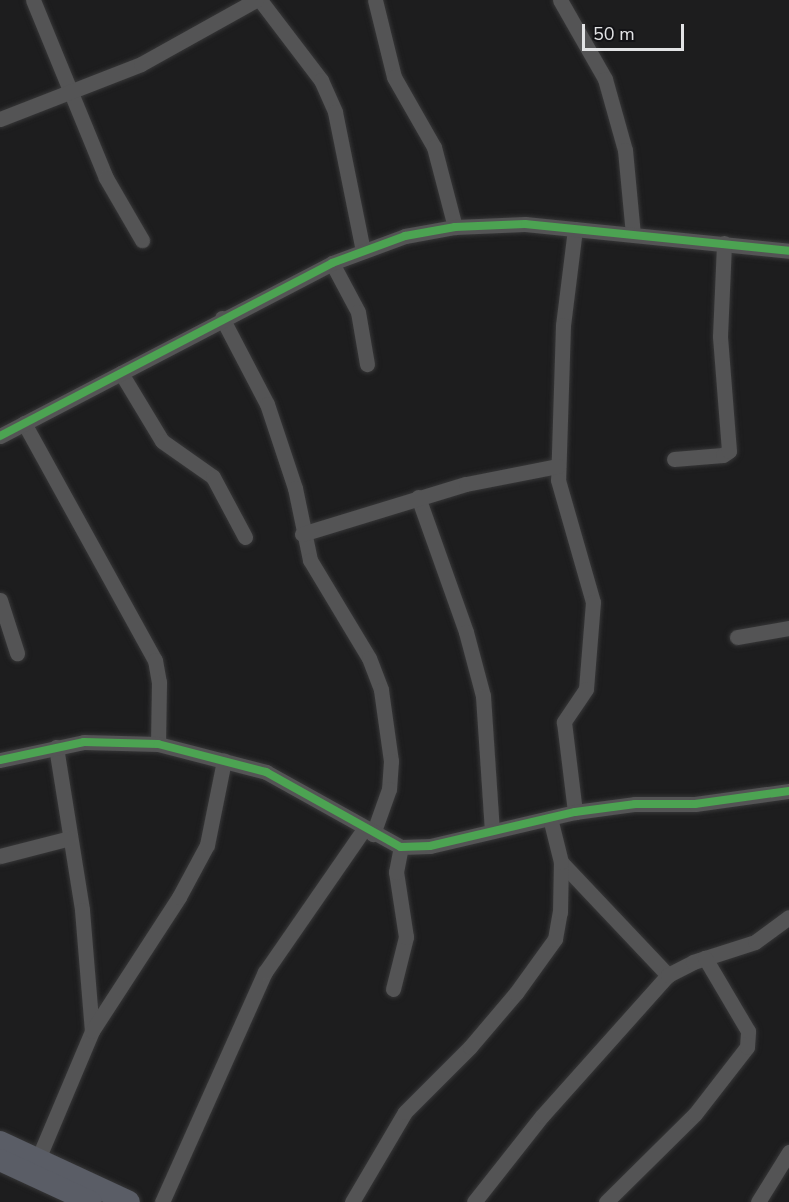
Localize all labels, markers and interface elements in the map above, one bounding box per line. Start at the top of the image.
scale bar [585,12,687,50]
text: 50 m [593,22,635,46]

